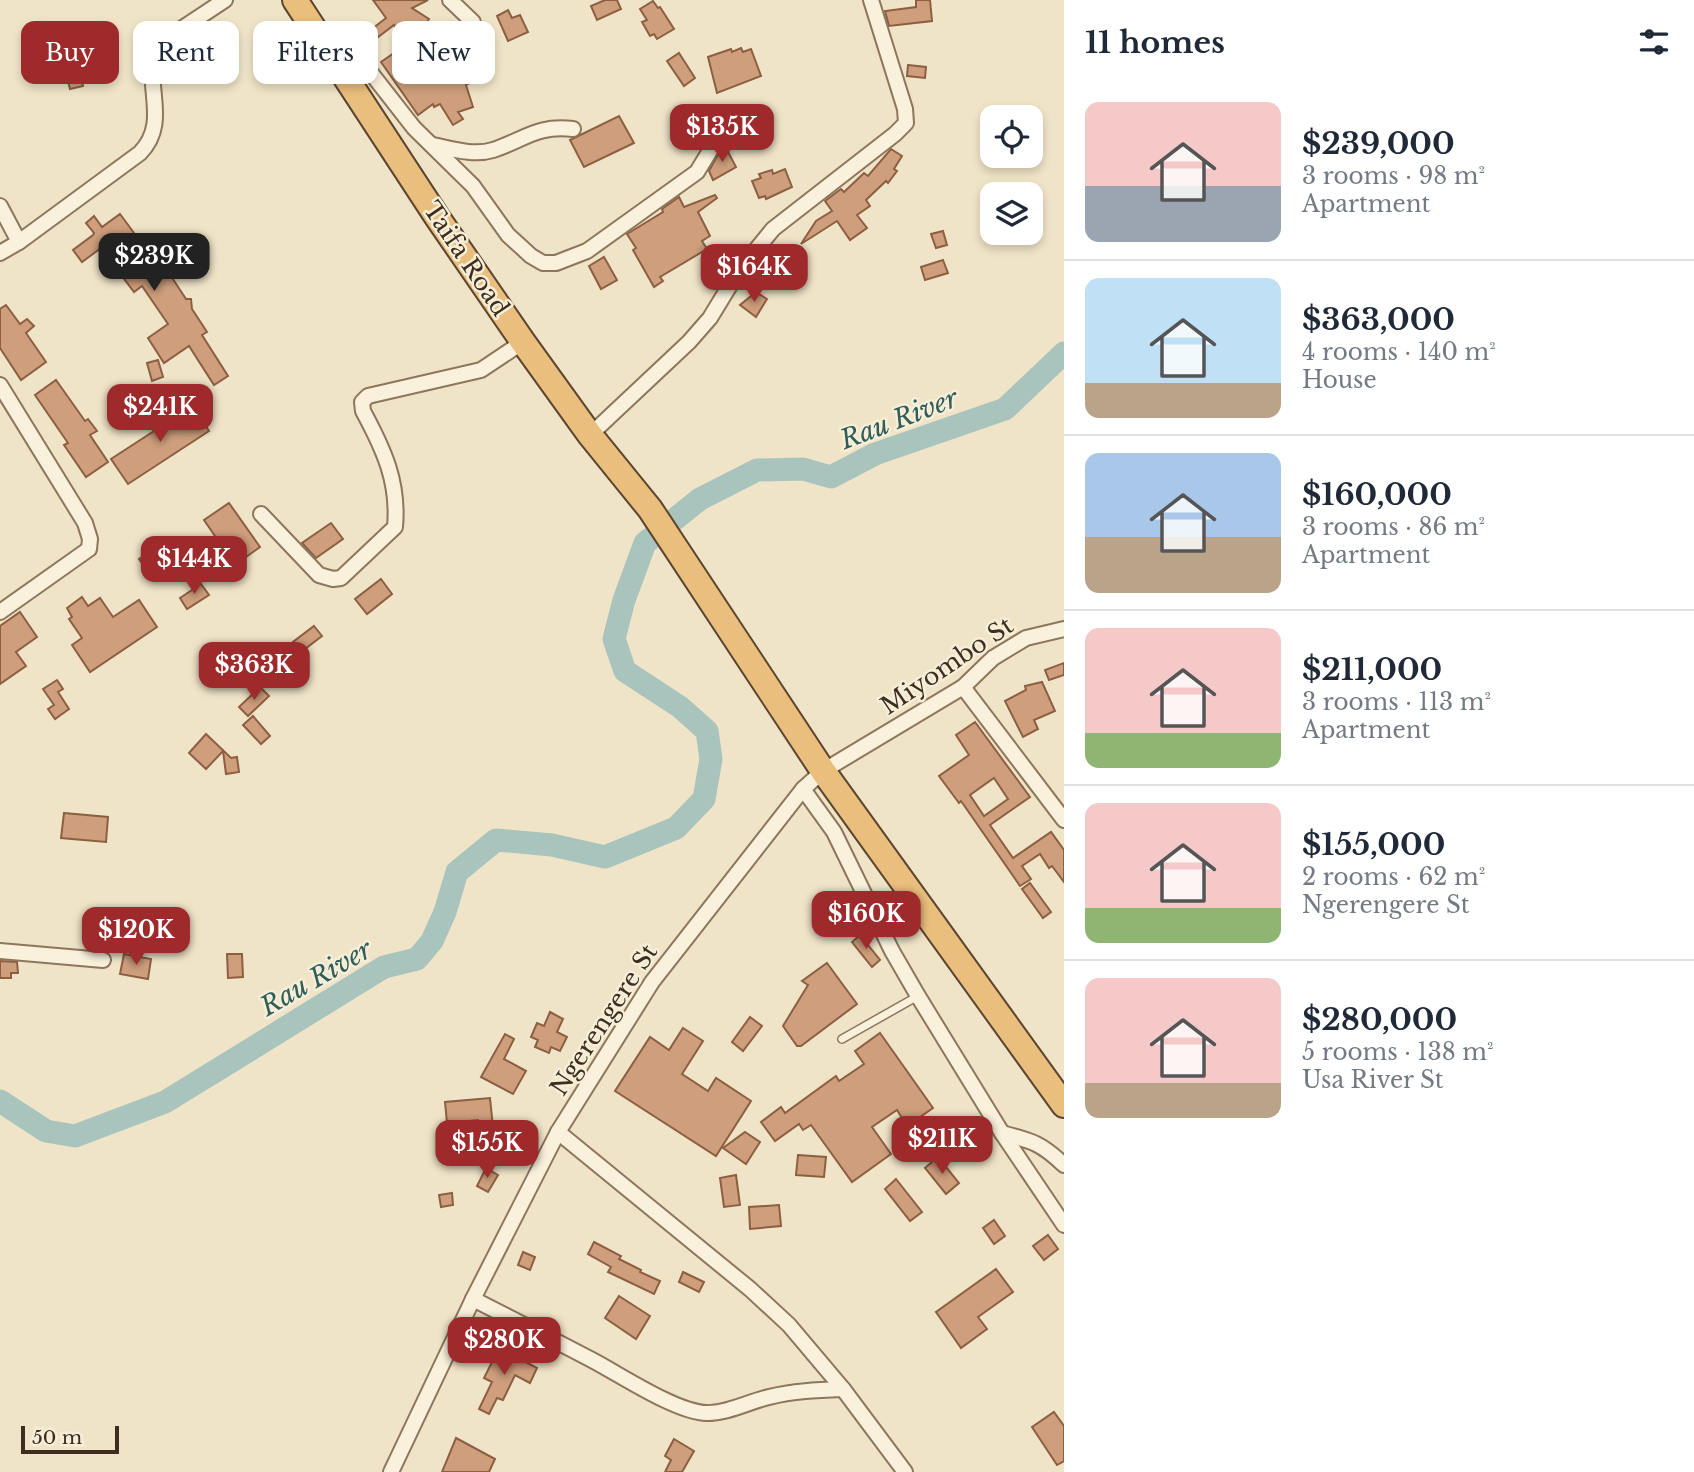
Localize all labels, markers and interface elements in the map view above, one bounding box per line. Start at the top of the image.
chip: Buy [21,21,119,84]
chip: Rent [133,21,239,84]
chip: Filters [253,21,378,84]
chip: New [392,21,495,84]
icon: filters [1635,23,1673,61]
text: 11 homes [1085,24,1225,61]
pin: $135K [673,104,771,164]
map controls [980,105,1043,245]
button: locate [980,105,1043,168]
text: $135K [686,113,758,141]
text: $239,000 [1302,125,1455,162]
icon: home [1141,130,1225,214]
text: 3 rooms · 98 m² [1302,162,1485,190]
button: layers [980,182,1043,245]
text: Apartment [1302,190,1430,218]
street label: Taifa Road [418,196,515,322]
pin: $239K [105,233,203,293]
text: $239K [115,242,193,270]
pin: $164K [705,244,803,304]
text: $164K [717,253,791,281]
text: $363,000 [1302,301,1455,338]
icon: home [1141,306,1225,390]
text: 4 rooms · 140 m² [1302,338,1496,366]
text: House [1302,366,1377,394]
water label: Rau River [835,382,963,456]
pin: $241K [111,384,209,444]
text: $241K [123,393,197,421]
text: $160,000 [1302,476,1452,513]
icon: home [1141,481,1225,565]
text: 3 rooms · 86 m² [1302,513,1485,541]
pin: $144K [145,536,243,596]
text: Apartment [1302,541,1430,569]
text: $144K [157,545,231,573]
street label: Miyombo St [875,611,1018,720]
pin: $363K [205,642,303,702]
text: $363K [215,651,293,679]
text: $211,000 [1302,651,1442,688]
icon: home [1141,656,1225,740]
text: 3 rooms · 113 m² [1302,688,1491,716]
text: Apartment [1302,716,1430,744]
text: $155,000 [1302,826,1445,863]
icon: home [1141,831,1225,915]
text: 2 rooms · 62 m² [1302,863,1485,891]
text: Ngerengere St [1302,891,1469,919]
pin: $160K [817,892,915,951]
text: $160K [828,900,904,928]
pin: $120K [87,908,185,967]
text: $120K [98,916,174,944]
water label: Rau River [254,933,378,1023]
street label: Ngerengere St [544,939,663,1101]
text: $280,000 [1302,1001,1457,1038]
icon: home [1141,1006,1225,1090]
text: 5 rooms · 138 m² [1302,1038,1494,1066]
text: Usa River St [1302,1066,1443,1094]
pin: $211K [893,1116,991,1176]
pin: $155K [438,1120,536,1180]
text: $211K [908,1125,976,1153]
text: $155K [451,1129,523,1157]
pin: $280K [455,1318,553,1377]
text: $280K [464,1326,544,1354]
scale bar [21,1423,119,1455]
text: 50 m [32,1426,82,1449]

